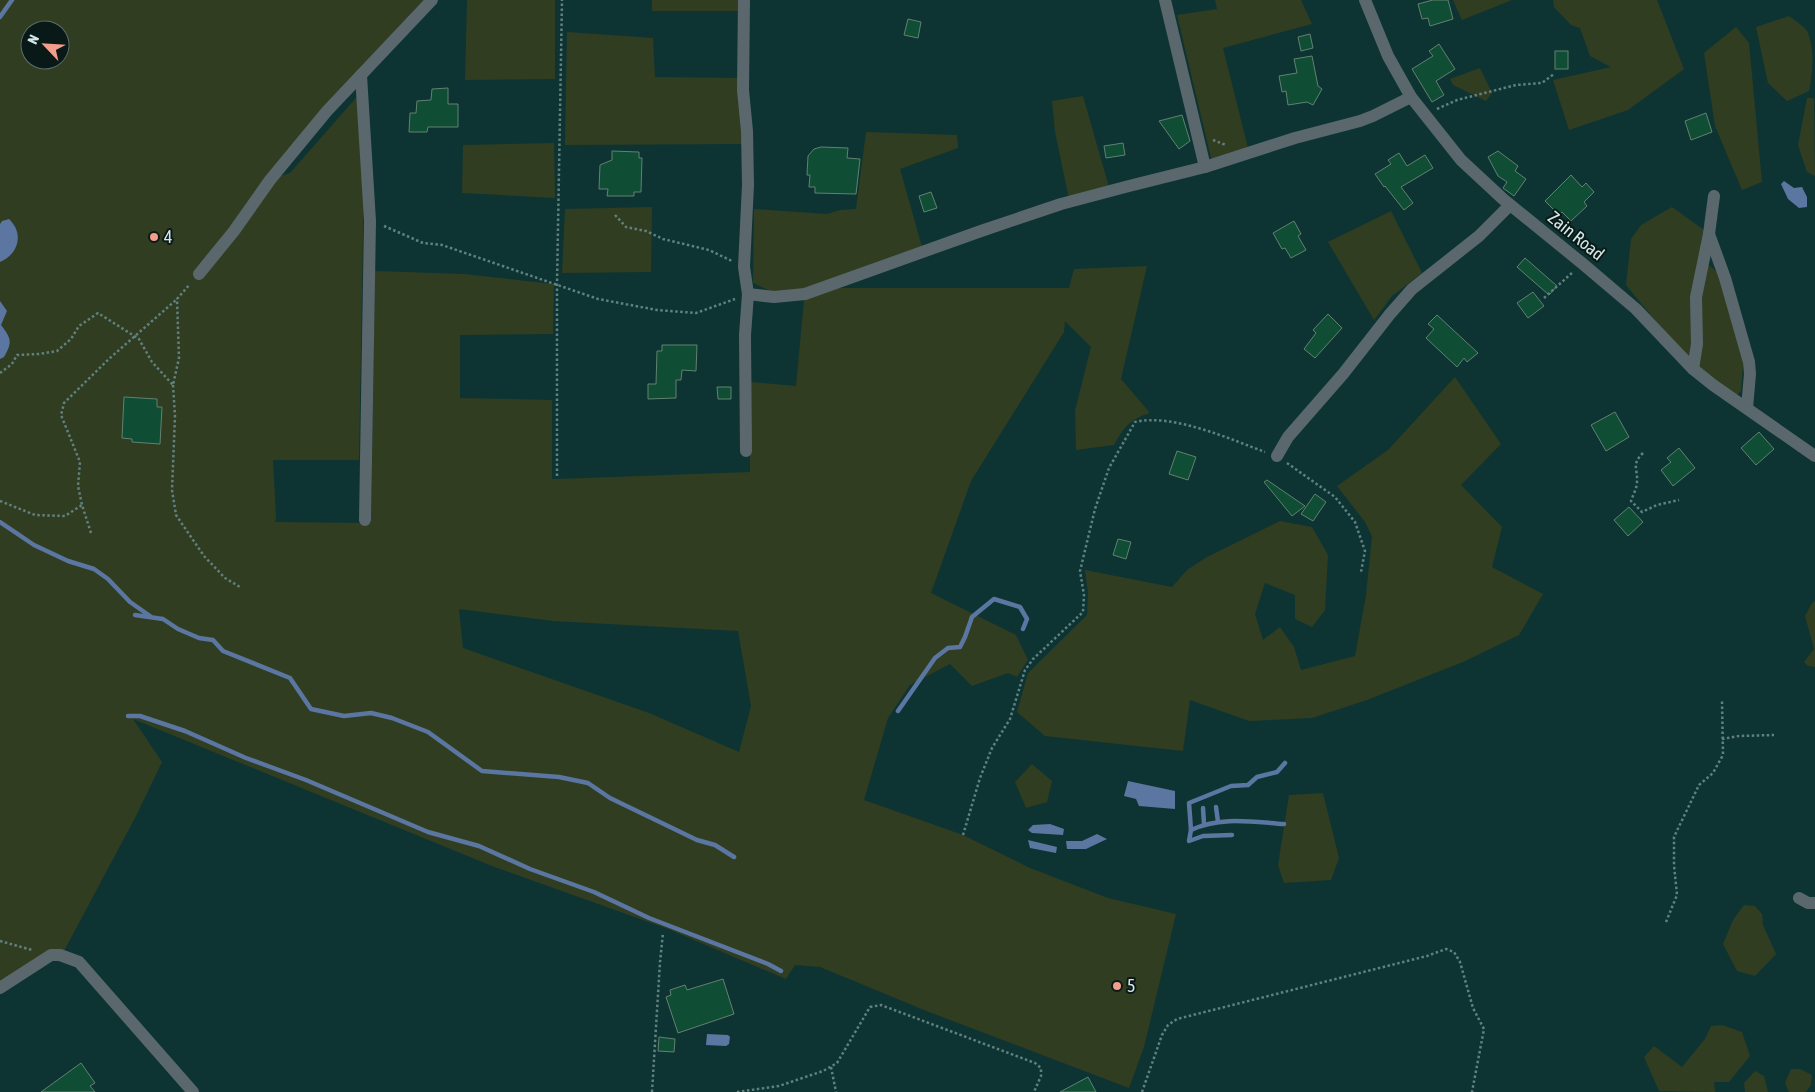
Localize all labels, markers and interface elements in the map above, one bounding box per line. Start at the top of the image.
north arrow [20,20,70,70]
text: N [24,32,42,47]
street label: Zain Road [1544,207,1609,265]
place label: 4 [164,226,172,247]
marker: 4 [148,231,160,243]
place label: 5 [1127,975,1135,996]
marker: 5 [1111,980,1123,992]

